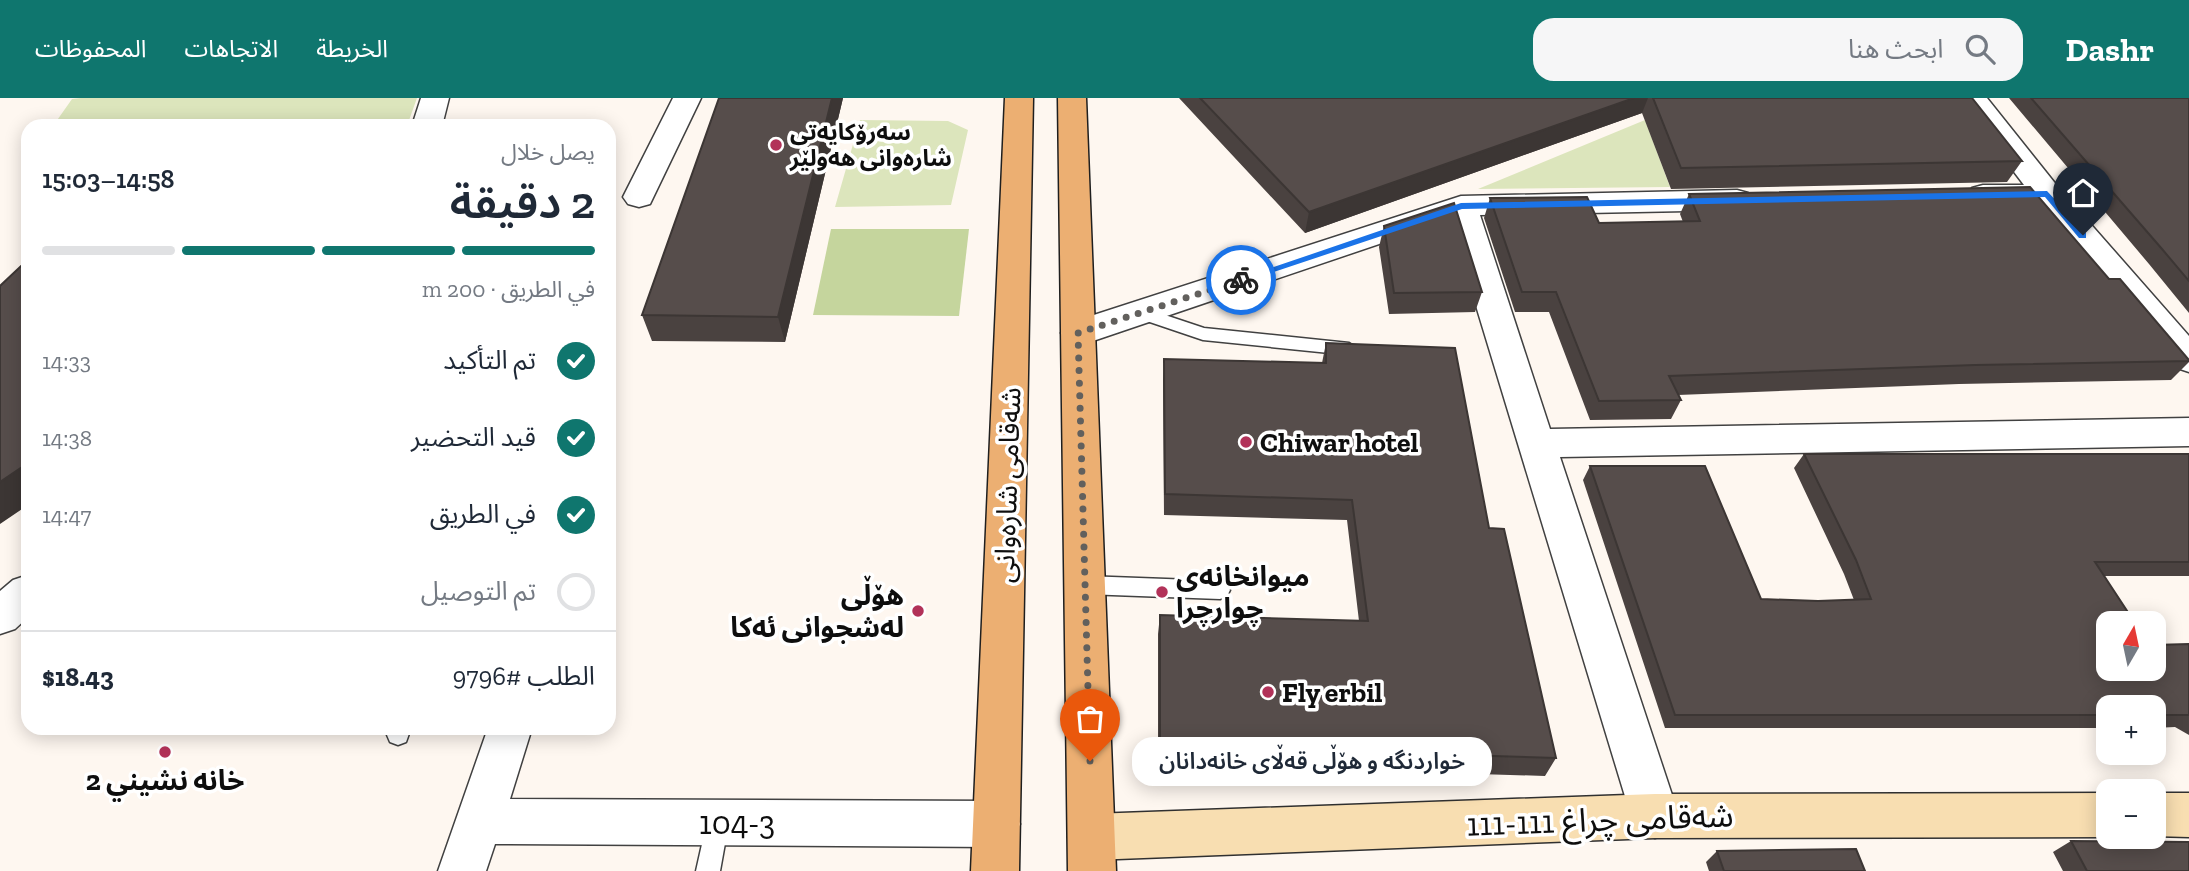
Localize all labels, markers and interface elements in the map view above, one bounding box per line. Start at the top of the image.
search box [1533,18,2023,81]
icon: search [1961,30,1999,68]
text: Dashr [2065,30,2154,69]
text: ابحث هنا [1848,33,1943,65]
text: المحفوظات [35,34,146,63]
text: الاتجاهات [184,34,278,63]
text: الخريطة [316,34,388,63]
place label: سەرۆکایەتی شارەوانی هەولێر [789,118,952,172]
marker: سەرۆکایەتی شارەوانی هەولێر [768,137,784,153]
text: يصل خلال [501,138,595,166]
text: 14:58–15:03 [42,163,175,195]
pin [2053,163,2113,235]
icon: home [2064,174,2102,212]
text: 2 دقيقة [450,175,595,230]
courier [1206,245,1276,315]
icon: bike [1222,261,1260,299]
text: في الطريق · 200 m [422,275,595,303]
icon: check [557,342,595,380]
text: تم التأكيد [443,344,536,376]
text: 14:33 [42,347,91,375]
street label: شەقامی شارەوانی [988,387,1027,583]
icon: check [557,419,595,457]
text: قيد التحضير [411,421,536,453]
text: 14:38 [42,424,92,452]
place label: Chiwar hotel [1260,426,1419,459]
marker: Chiwar hotel [1238,434,1254,450]
icon: check [557,496,595,534]
text: في الطريق [430,498,536,530]
text: 14:47 [42,501,91,529]
place label: میوانخانەی چوارچرا [1176,560,1310,627]
text: تم التوصيل [421,575,536,607]
place label: هۆڵی لەشجوانی ئەکا [730,575,904,644]
marker: میوانخانەی چوارچرا [1154,584,1170,600]
marker: هۆڵی لەشجوانی ئەکا [910,603,926,619]
north arrow [2096,611,2166,681]
map controls [2096,611,2166,849]
text: الطلب #9796 [452,660,595,692]
text: $18.43 [42,661,114,693]
place label: Fly erbil [1282,676,1383,709]
marker: Fly erbil [1260,684,1276,700]
pin [1060,689,1120,761]
button: + [2096,695,2166,765]
icon: bag [1071,700,1109,738]
callout: خواردنگە و هۆڵی قەڵای خانەدانان [1132,736,1492,786]
marker: خانه نشيني 2 [157,744,173,760]
text: خواردنگە و هۆڵی قەڵای خانەدانان [1159,747,1465,775]
place label: خانه نشيني 2 [86,764,244,802]
button: − [2096,779,2166,849]
street label: شەقامی چراغ 111-111 [1466,795,1734,849]
street label: 104-3 [699,803,775,842]

